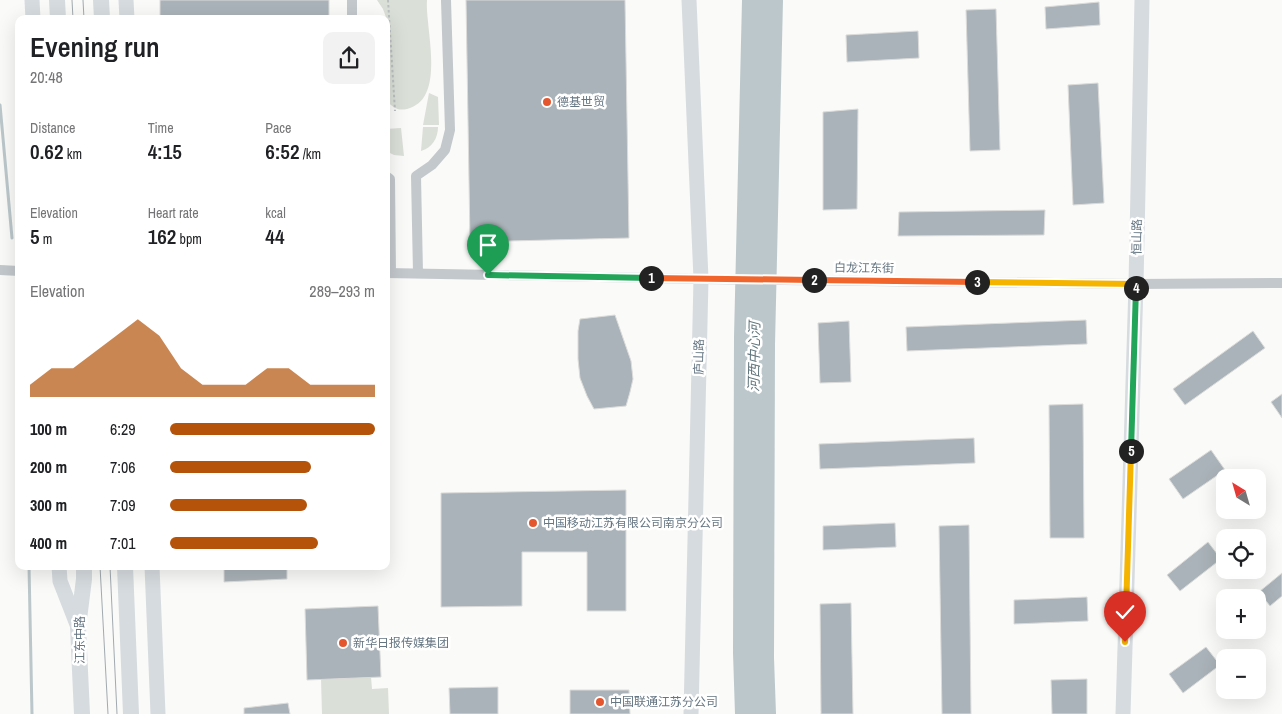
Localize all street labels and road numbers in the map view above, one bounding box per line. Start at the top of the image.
street label: 恒山路 [1129,219,1145,255]
street label: 白龙江东街 [834,259,894,277]
street label: 庐山路 [691,339,707,375]
street label: 江东中路 [72,616,88,664]

